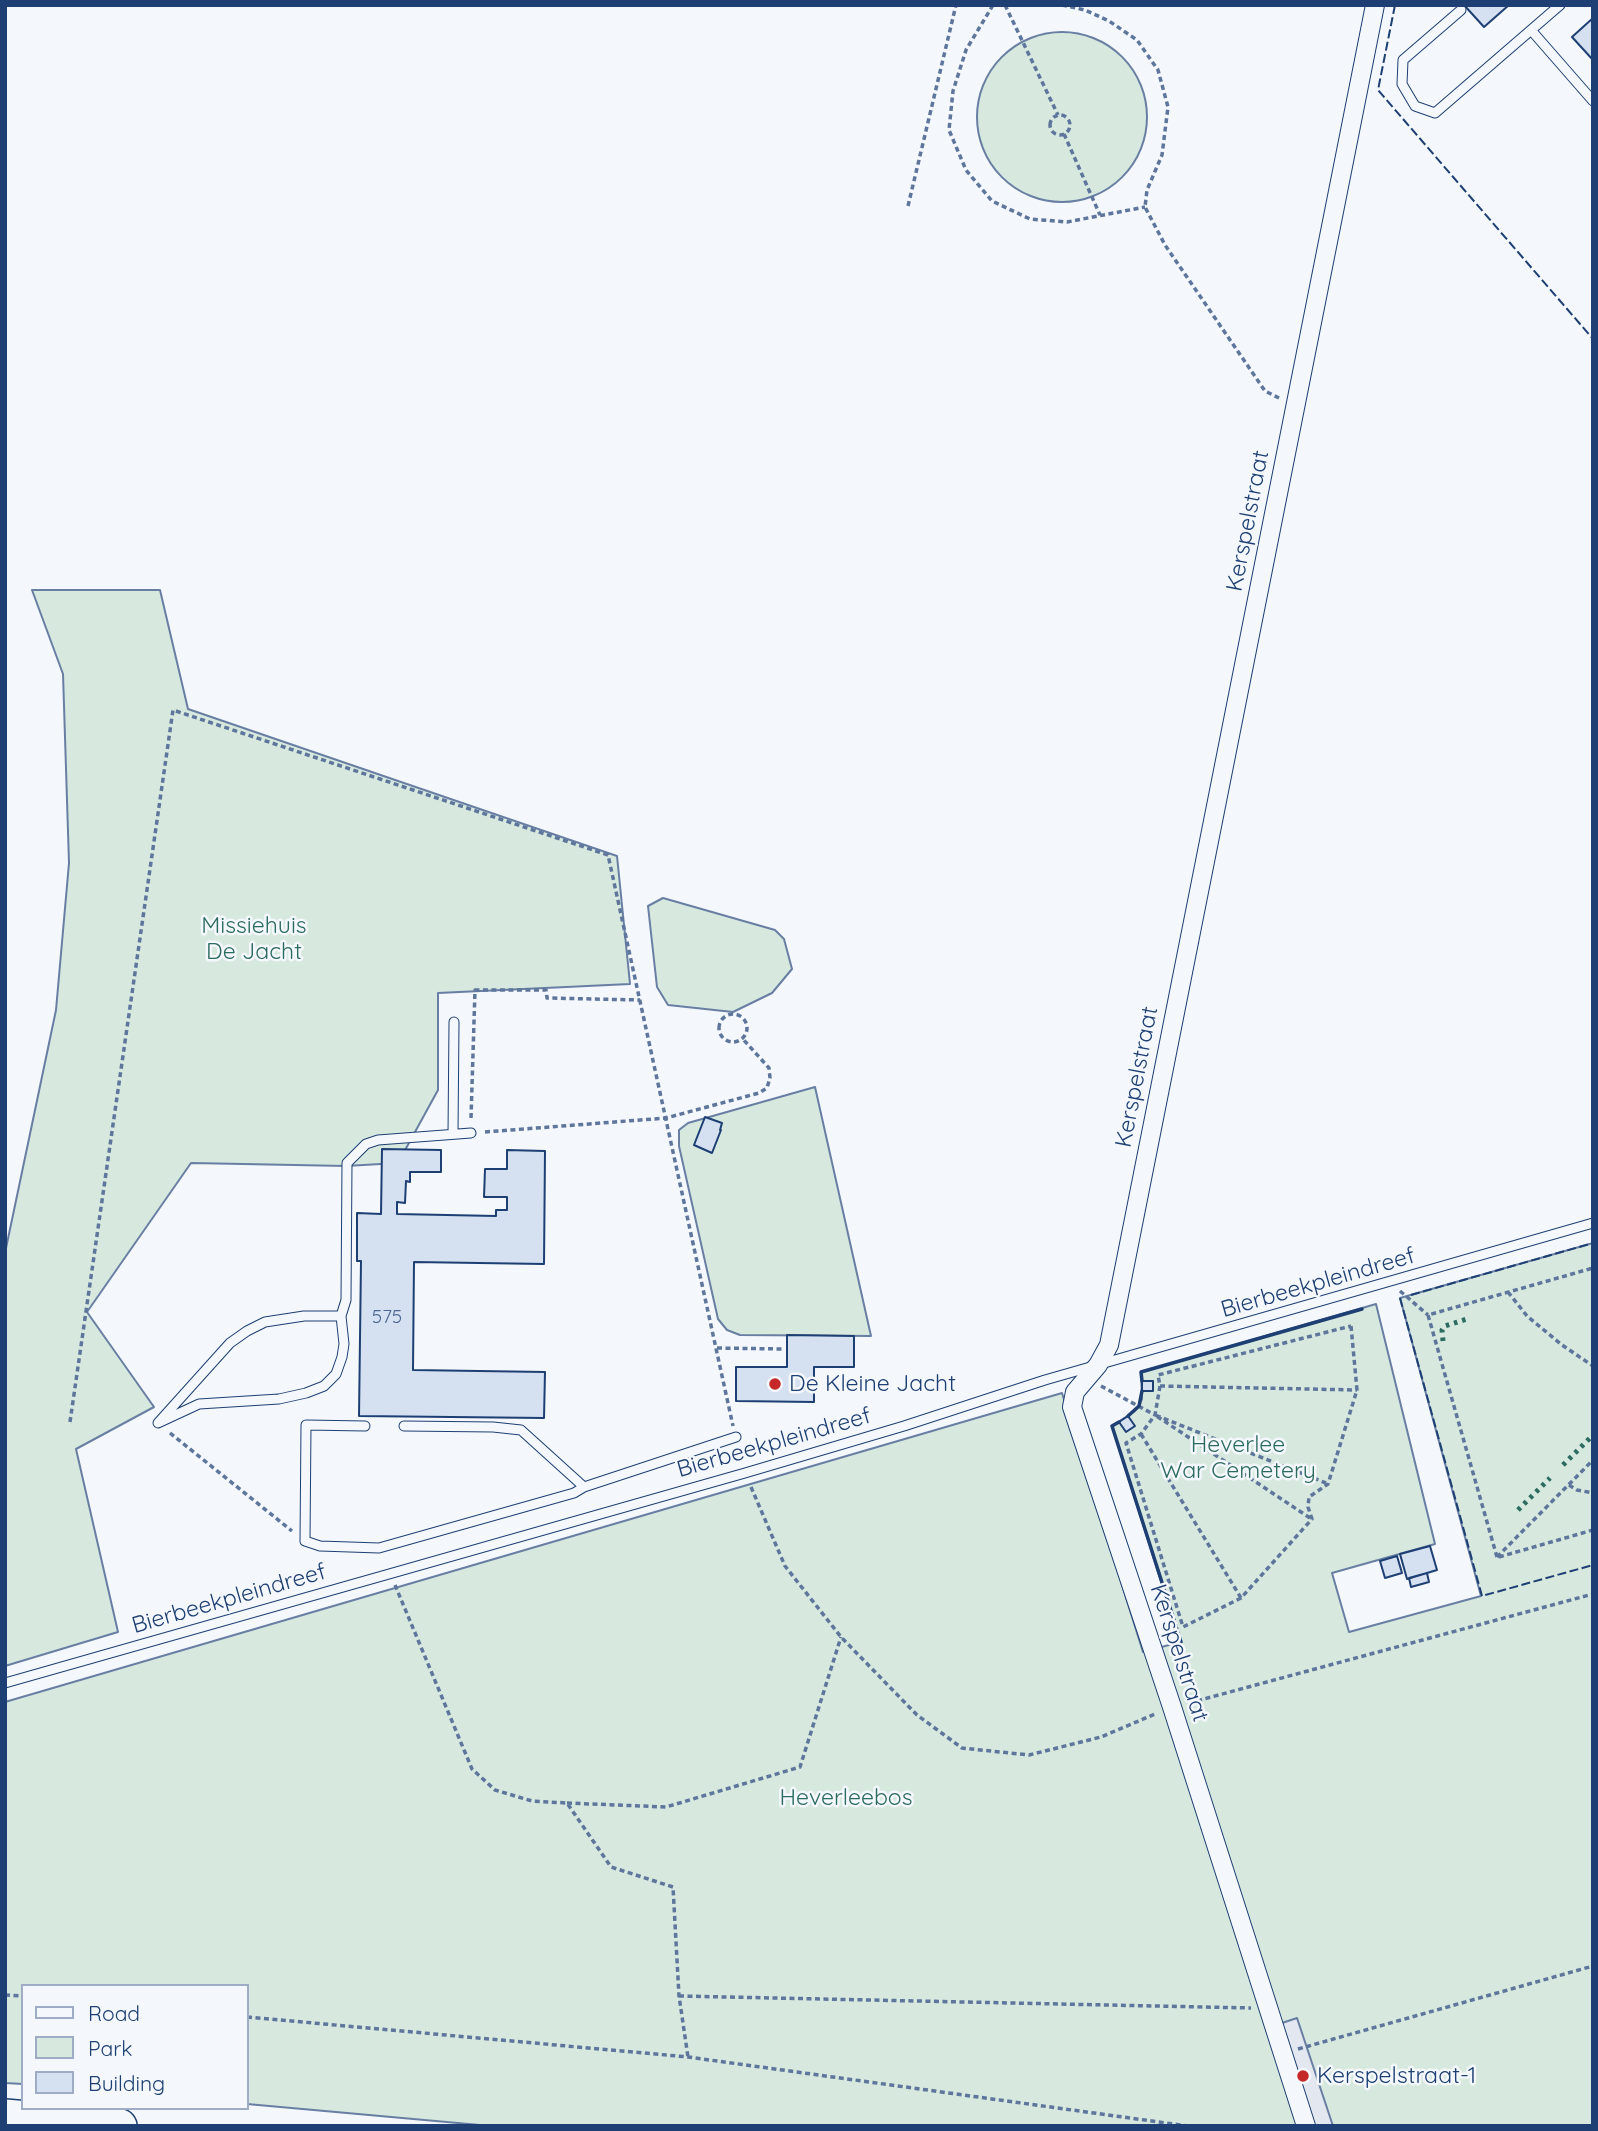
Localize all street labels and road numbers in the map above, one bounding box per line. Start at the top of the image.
street label: Kerspelstraat [1221,448,1275,594]
street label: Kerspelstraat [1110,1004,1164,1150]
street label: Bierbeekpleindreef [1218,1242,1418,1324]
street label: Bierbeekpleindreef [674,1402,874,1484]
street label: Bierbeekpleindreef [129,1558,329,1640]
street label: Kerspelstraat [1144,1581,1214,1725]

